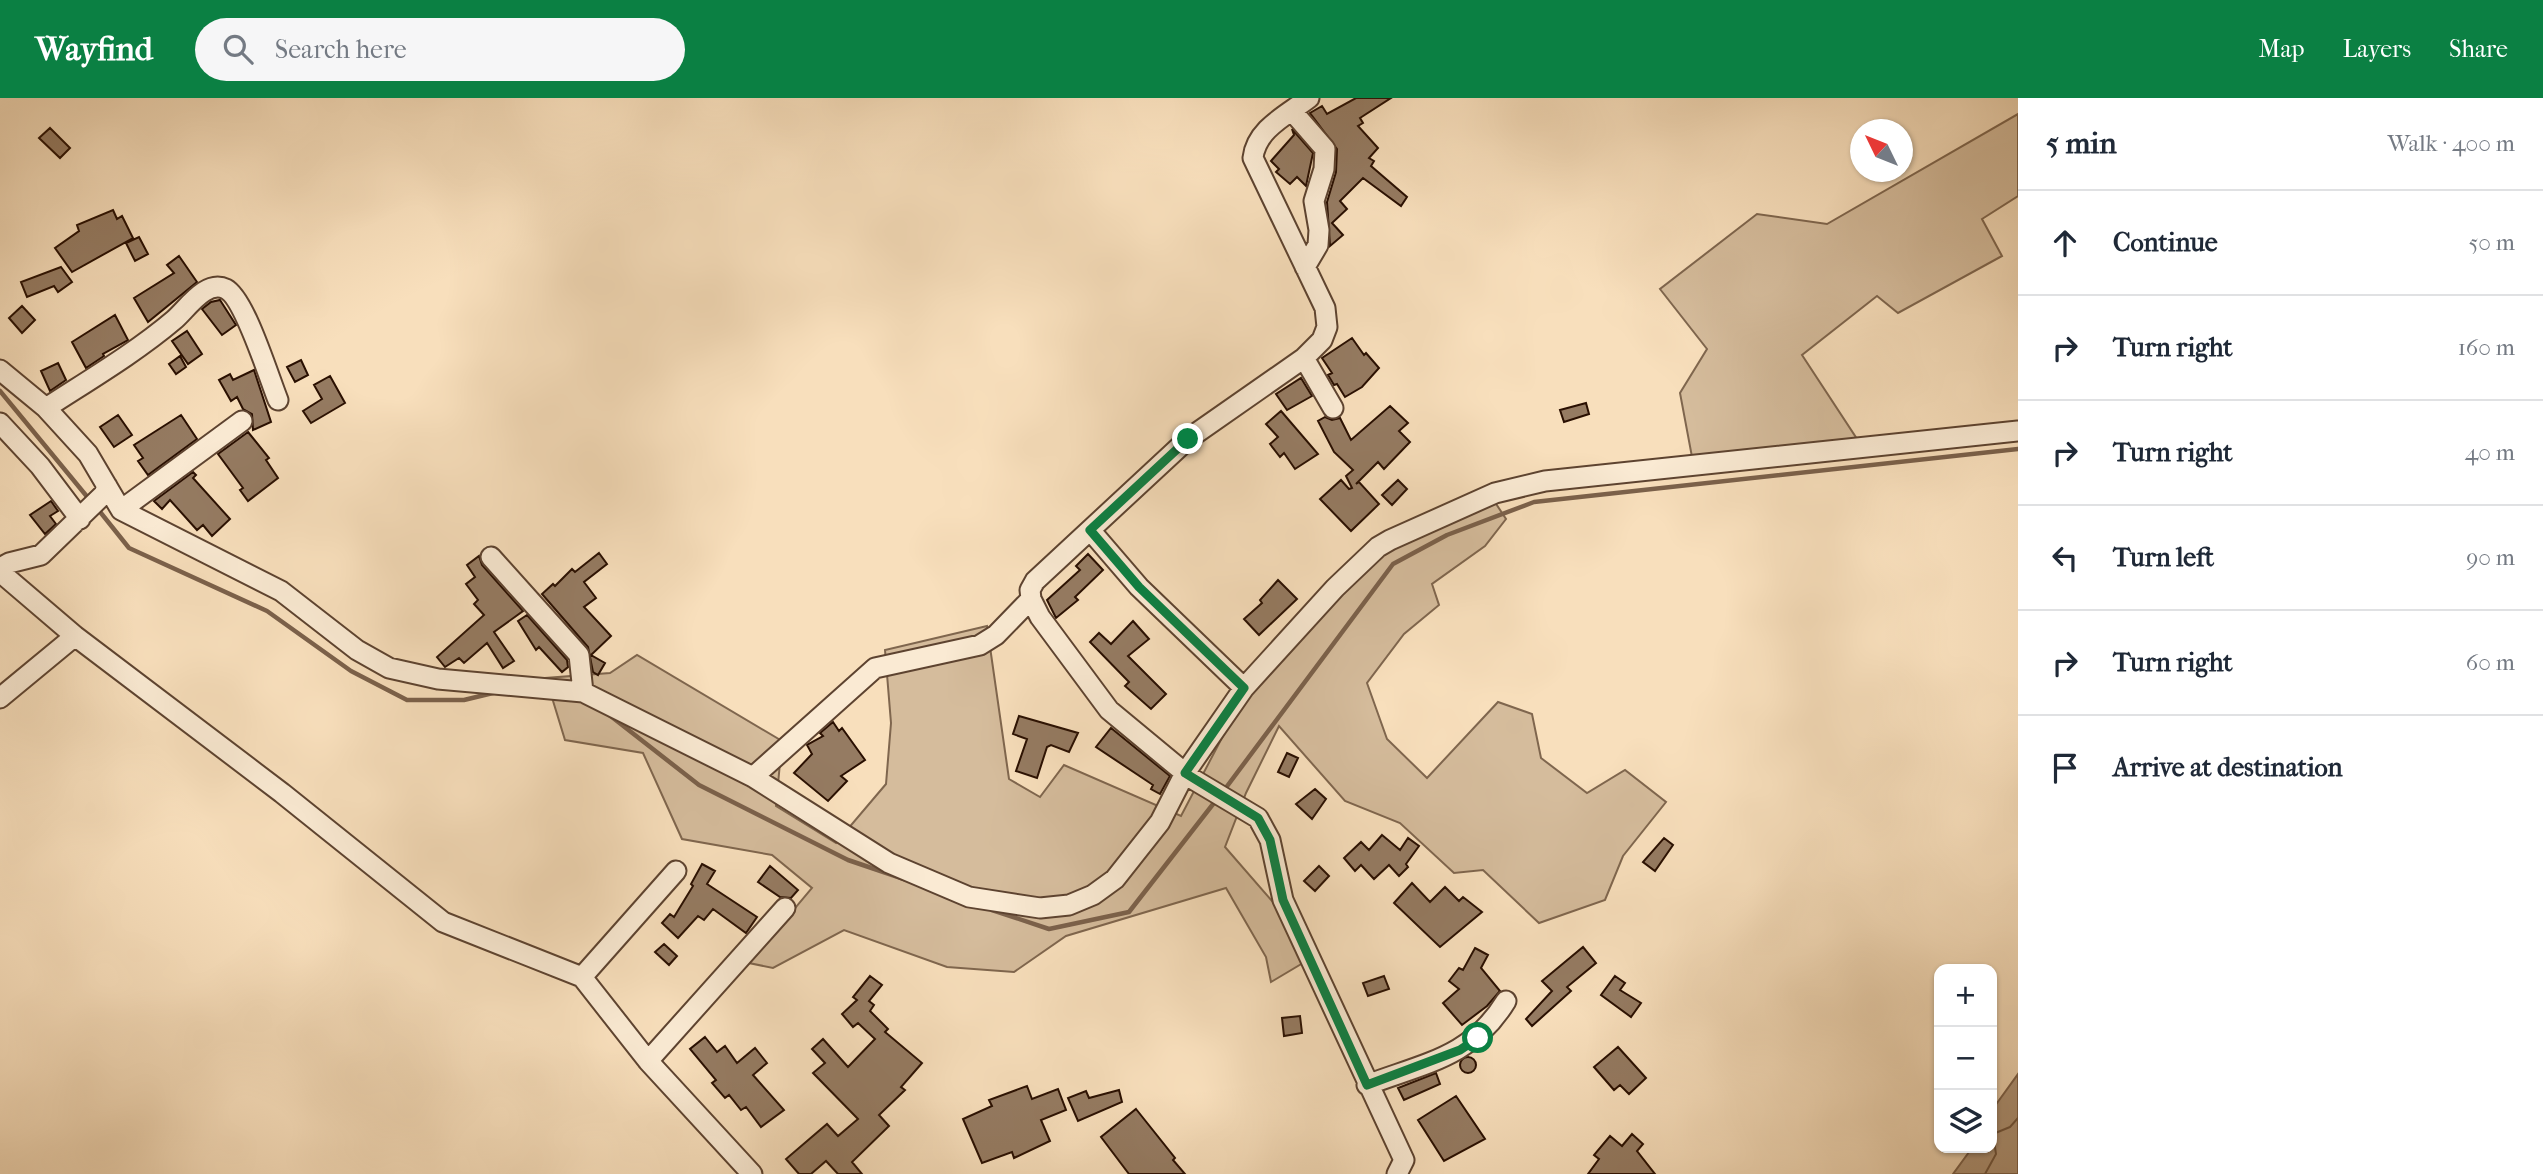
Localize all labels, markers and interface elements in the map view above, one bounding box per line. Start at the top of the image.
search box [195,18,685,81]
text: Wayfind [35,30,153,69]
icon: search [219,30,257,68]
text: Search here [275,34,407,65]
text: Map [2259,35,2305,63]
text: Layers [2343,35,2411,63]
text: Share [2449,35,2508,63]
north arrow [1850,119,1913,182]
text: 5 min [2046,126,2117,161]
text: Walk · 400 m [2388,130,2515,157]
icon: ahead [2046,224,2084,262]
text: Continue [2113,227,2218,258]
text: 50 m [2468,229,2515,256]
icon: right [2046,329,2084,367]
text: Turn right [2113,332,2233,363]
text: 160 m [2458,334,2515,361]
route end [1172,423,1203,454]
icon: right [2046,434,2084,472]
text: Turn right [2113,437,2233,468]
text: 40 m [2465,439,2515,466]
icon: left [2046,539,2084,577]
text: Turn left [2113,542,2214,573]
text: 90 m [2466,544,2515,571]
icon: right [2046,644,2084,682]
text: Turn right [2113,647,2233,678]
text: 60 m [2466,649,2515,676]
icon: arrive [2046,749,2084,787]
text: Arrive at destination [2113,752,2343,783]
map controls [1934,964,1997,1153]
button: + [1934,964,1997,1027]
route start [1462,1022,1493,1053]
button: − [1934,1027,1997,1090]
button: layers [1934,1090,1997,1153]

